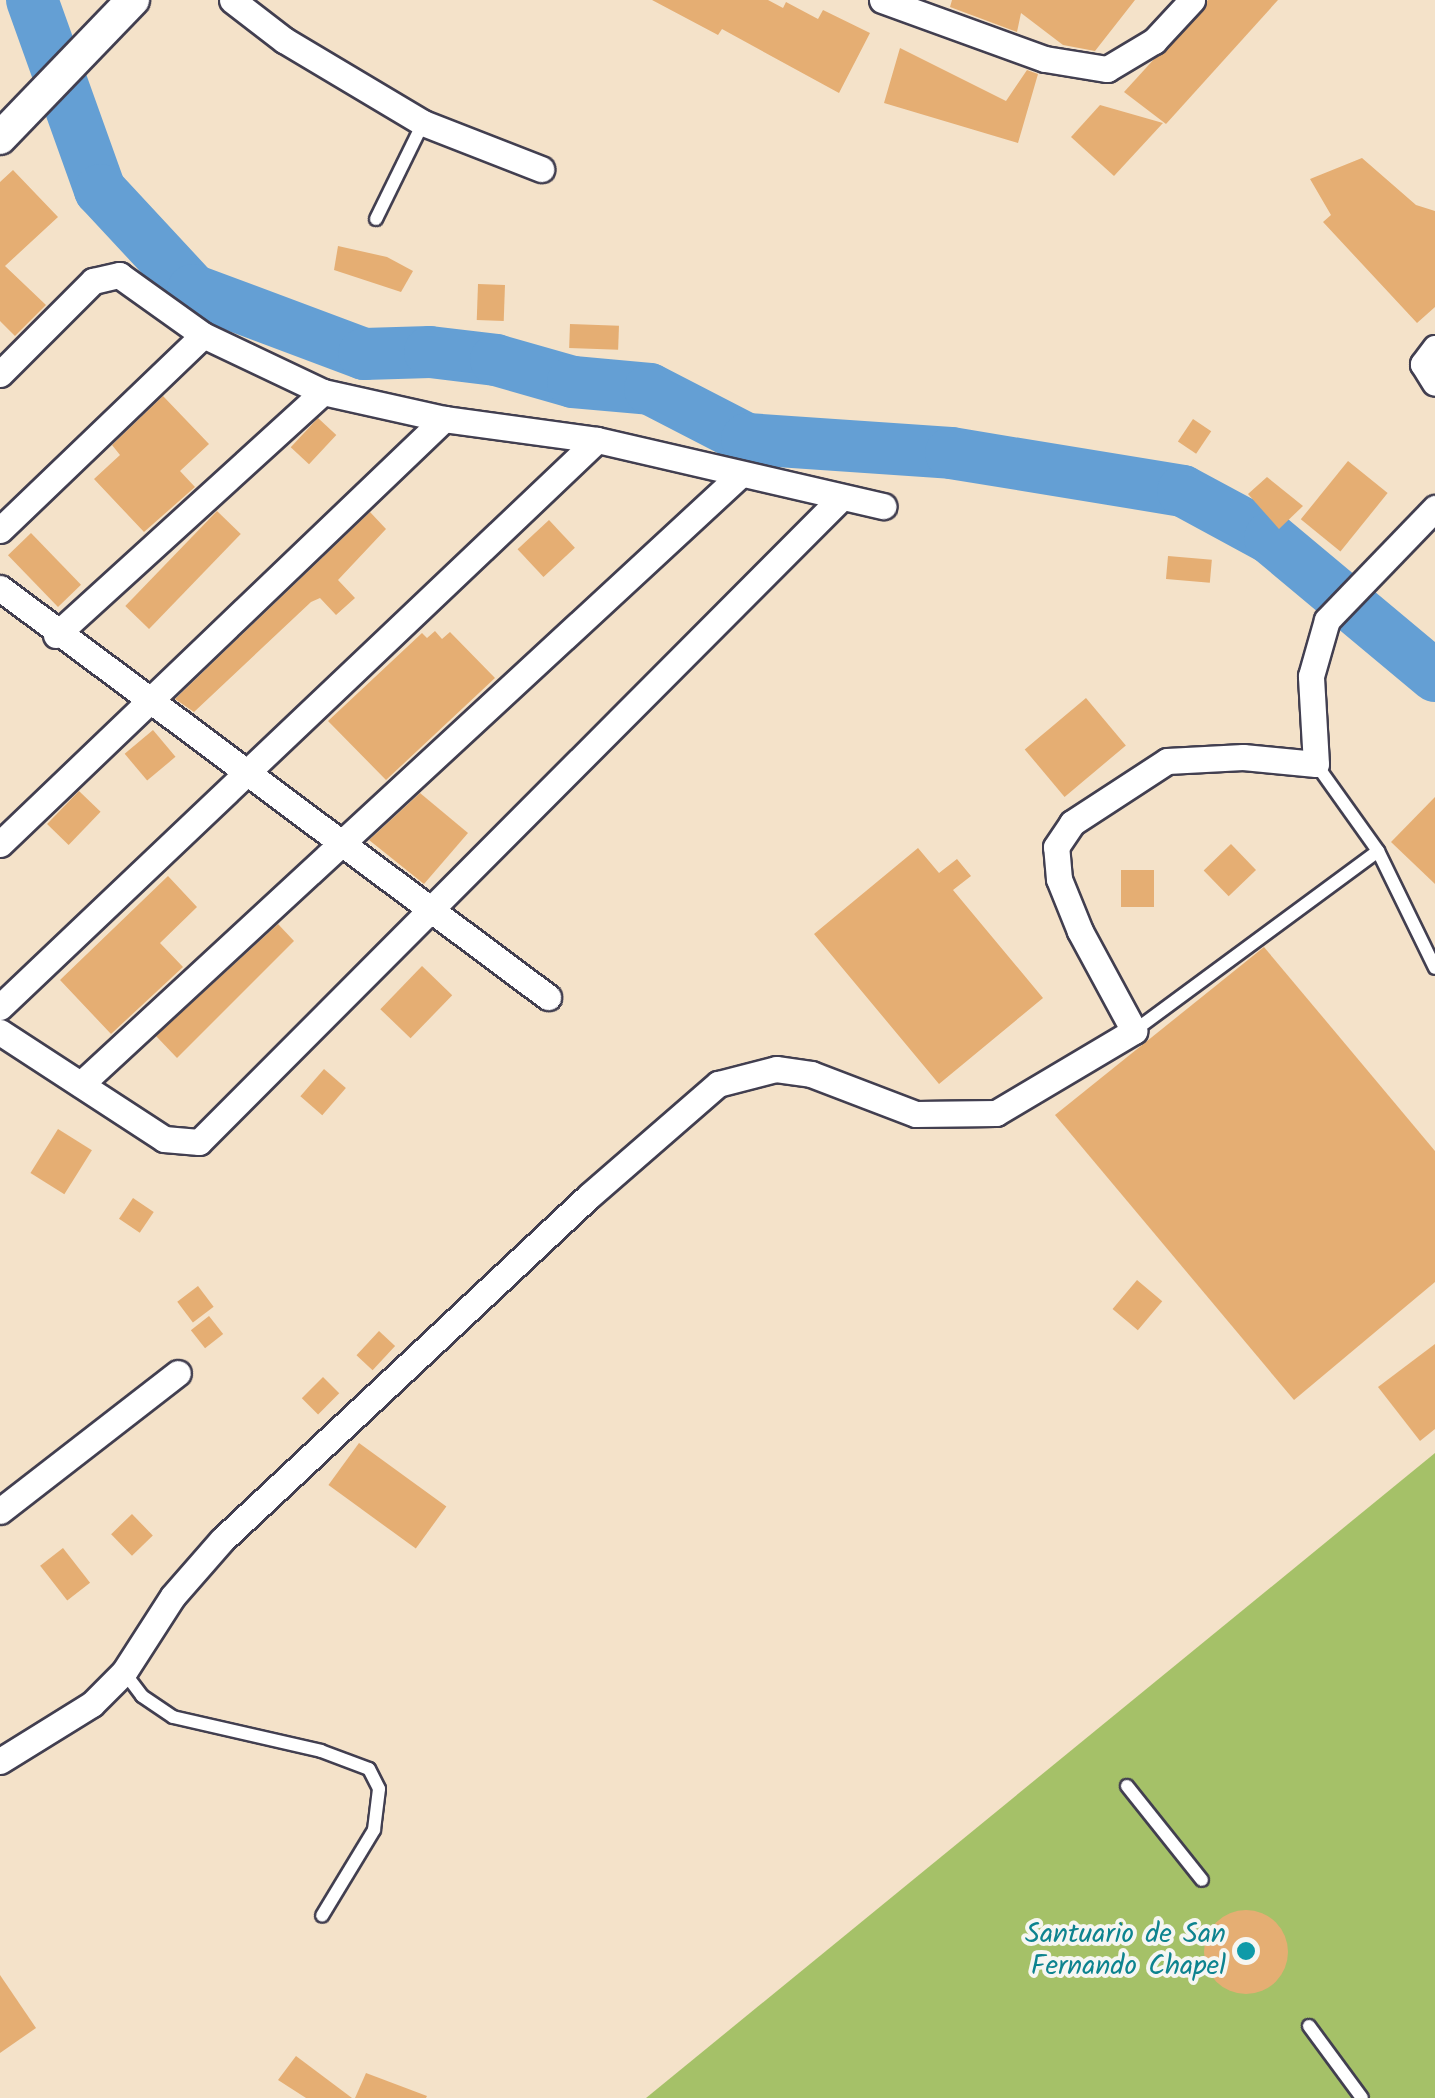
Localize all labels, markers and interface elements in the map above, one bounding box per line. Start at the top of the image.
place label: Santuario de San Fernando Chapel [1025,1918,1226,1984]
marker: Santuario de San Fernando Chapel [1235,1940,1257,1962]

